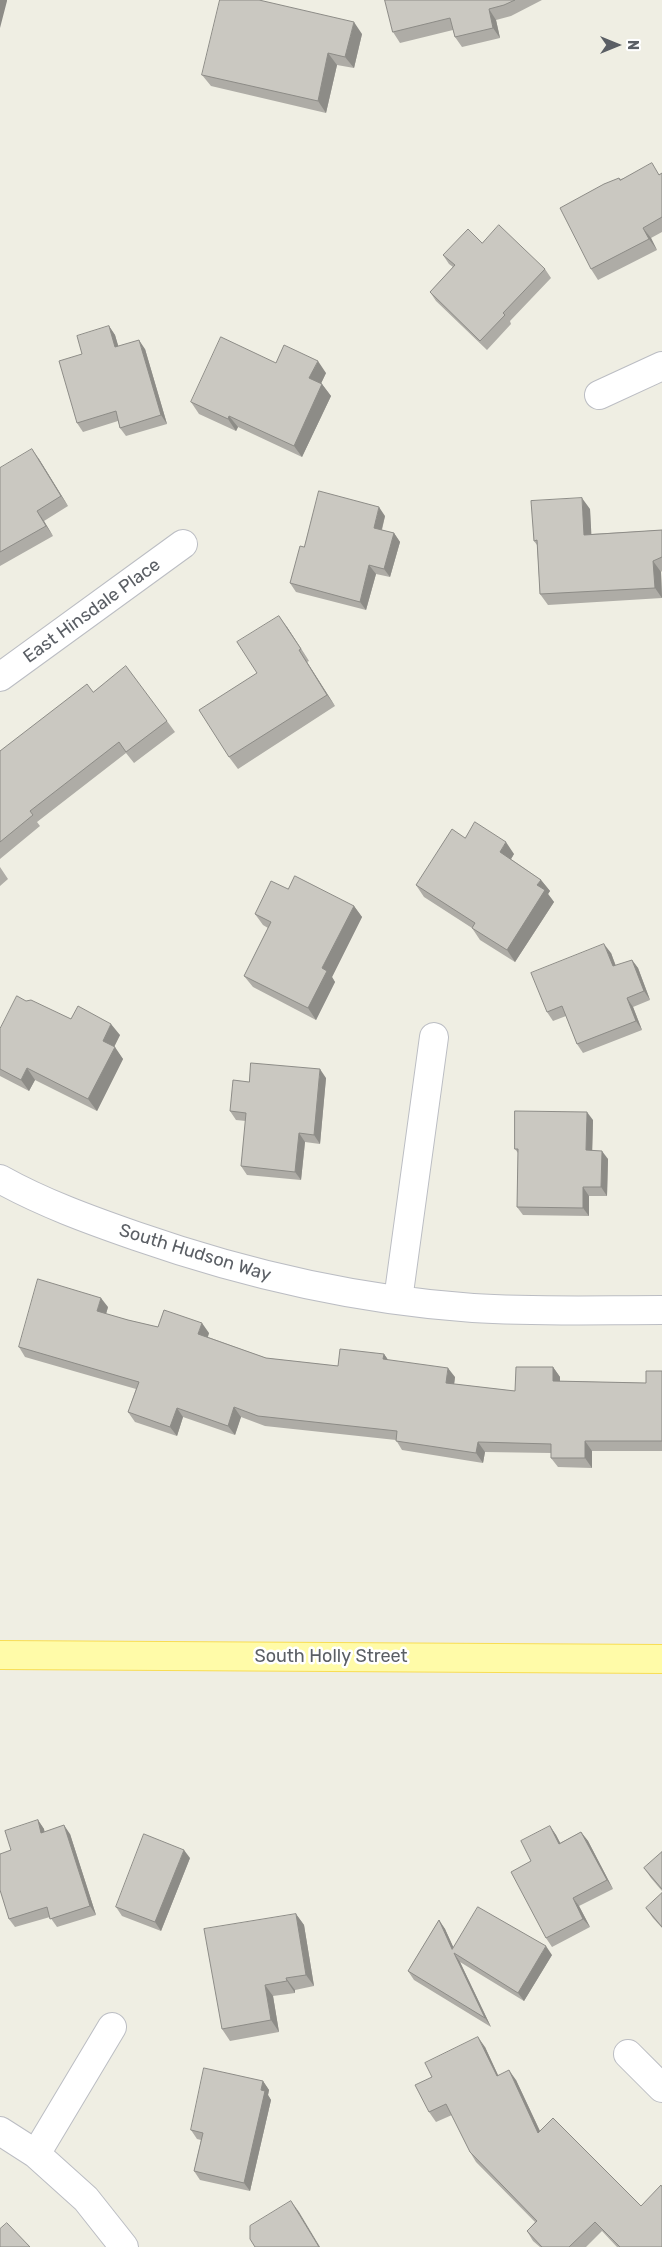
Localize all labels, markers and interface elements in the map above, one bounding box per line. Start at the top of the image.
north arrow [592,20,642,70]
text: N [624,40,641,50]
street label: East Hinsdale Place [19,554,165,668]
street label: South Hudson Way [116,1220,274,1286]
street label: South Holly Street [254,1646,408,1668]

